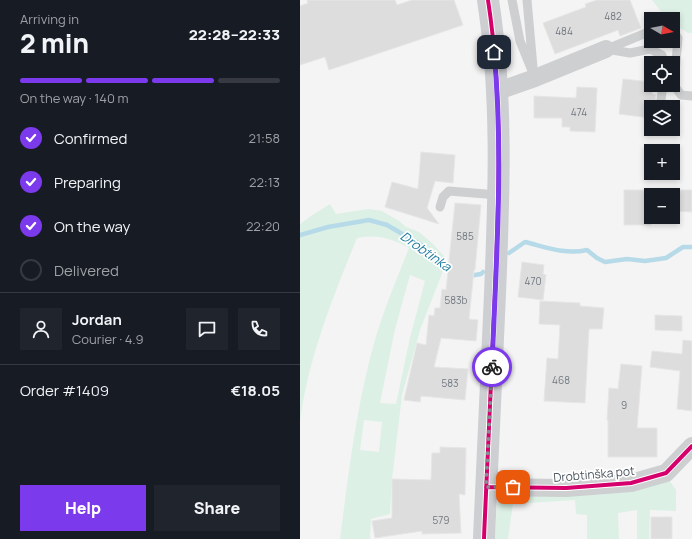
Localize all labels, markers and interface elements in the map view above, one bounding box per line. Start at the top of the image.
house number: 482 [604,9,622,23]
text: Arriving in [20,10,79,28]
north arrow [644,12,680,48]
map controls [644,12,680,224]
text: 22:28–22:33 [189,24,280,45]
house number: 484 [555,24,573,38]
text: 2 min [20,25,89,61]
pin [477,35,511,69]
icon: home [483,41,505,63]
button: locate [644,56,680,92]
text: On the way · 140 m [20,89,129,107]
button: layers [644,100,680,136]
house number: 474 [571,105,587,119]
icon: check [20,127,42,149]
text: Confirmed [54,128,127,149]
text: 21:58 [249,129,280,147]
button: + [644,144,680,180]
icon: check [20,171,42,193]
text: Preparing [54,172,121,193]
text: 22:13 [249,173,280,191]
button: − [644,188,680,224]
icon: check [20,215,42,237]
text: On the way [54,216,130,237]
text: 22:20 [246,217,280,235]
water label: Drobtinka [397,227,456,276]
house number: 585 [456,229,474,243]
text: Delivered [54,260,119,281]
house number: 470 [524,274,542,288]
house number: 583b [444,293,468,307]
button: person [20,308,62,350]
button: chat [186,308,228,350]
button: phone [238,308,280,350]
text: Jordan [72,309,122,330]
text: Courier · 4.9 [72,330,144,348]
courier [472,347,512,387]
icon: bike [481,356,503,378]
house number: 468 [552,373,570,387]
house number: 583 [441,376,459,390]
text: Order #1409 [20,380,109,401]
text: €18.05 [231,380,280,401]
house number: 9 [621,398,627,412]
street label: Drobtinška pot [553,462,636,486]
pin [496,470,530,504]
icon: bag [502,476,524,498]
button: Help [20,485,146,531]
button: Share [154,485,280,531]
house number: 579 [432,513,450,527]

